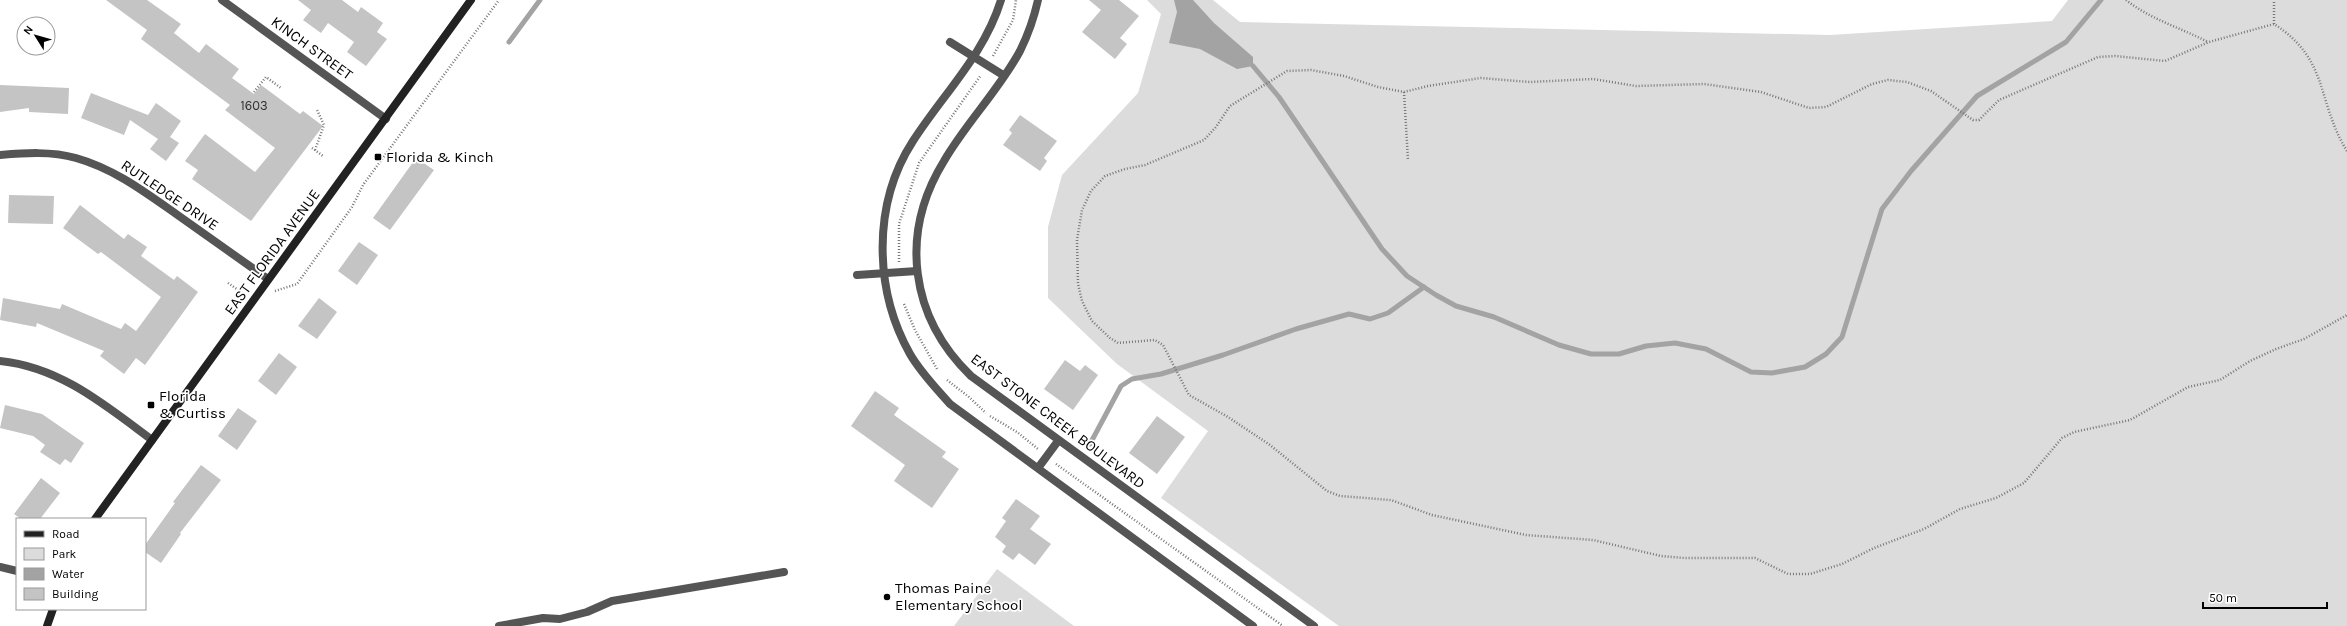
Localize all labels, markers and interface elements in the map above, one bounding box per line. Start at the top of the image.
street label: KINCH STREET [268,12,357,84]
north arrow [16,16,56,56]
text: N [21,23,36,37]
house number: 1603 [240,98,268,113]
place label: Florida & Kinch [386,148,494,166]
marker: Florida & Kinch [373,152,383,162]
street label: RUTLEDGE DRIVE [118,156,222,234]
street label: EAST FLORIDA AVENUE [220,186,324,318]
street label: EAST STONE CREEK BOULEVARD [967,350,1149,492]
place label: Florida & Curtiss [159,387,226,422]
marker: Florida & Curtiss [146,400,156,410]
legend [16,518,146,610]
text: Road [52,527,80,541]
text: Park [52,547,77,561]
text: Water [52,567,85,581]
place label: Thomas Paine Elementary School [895,579,1022,614]
scale bar [2203,584,2327,610]
text: Building [52,587,99,601]
text: 50 m [2209,591,2237,605]
marker: Thomas Paine Elementary School [882,592,892,602]

